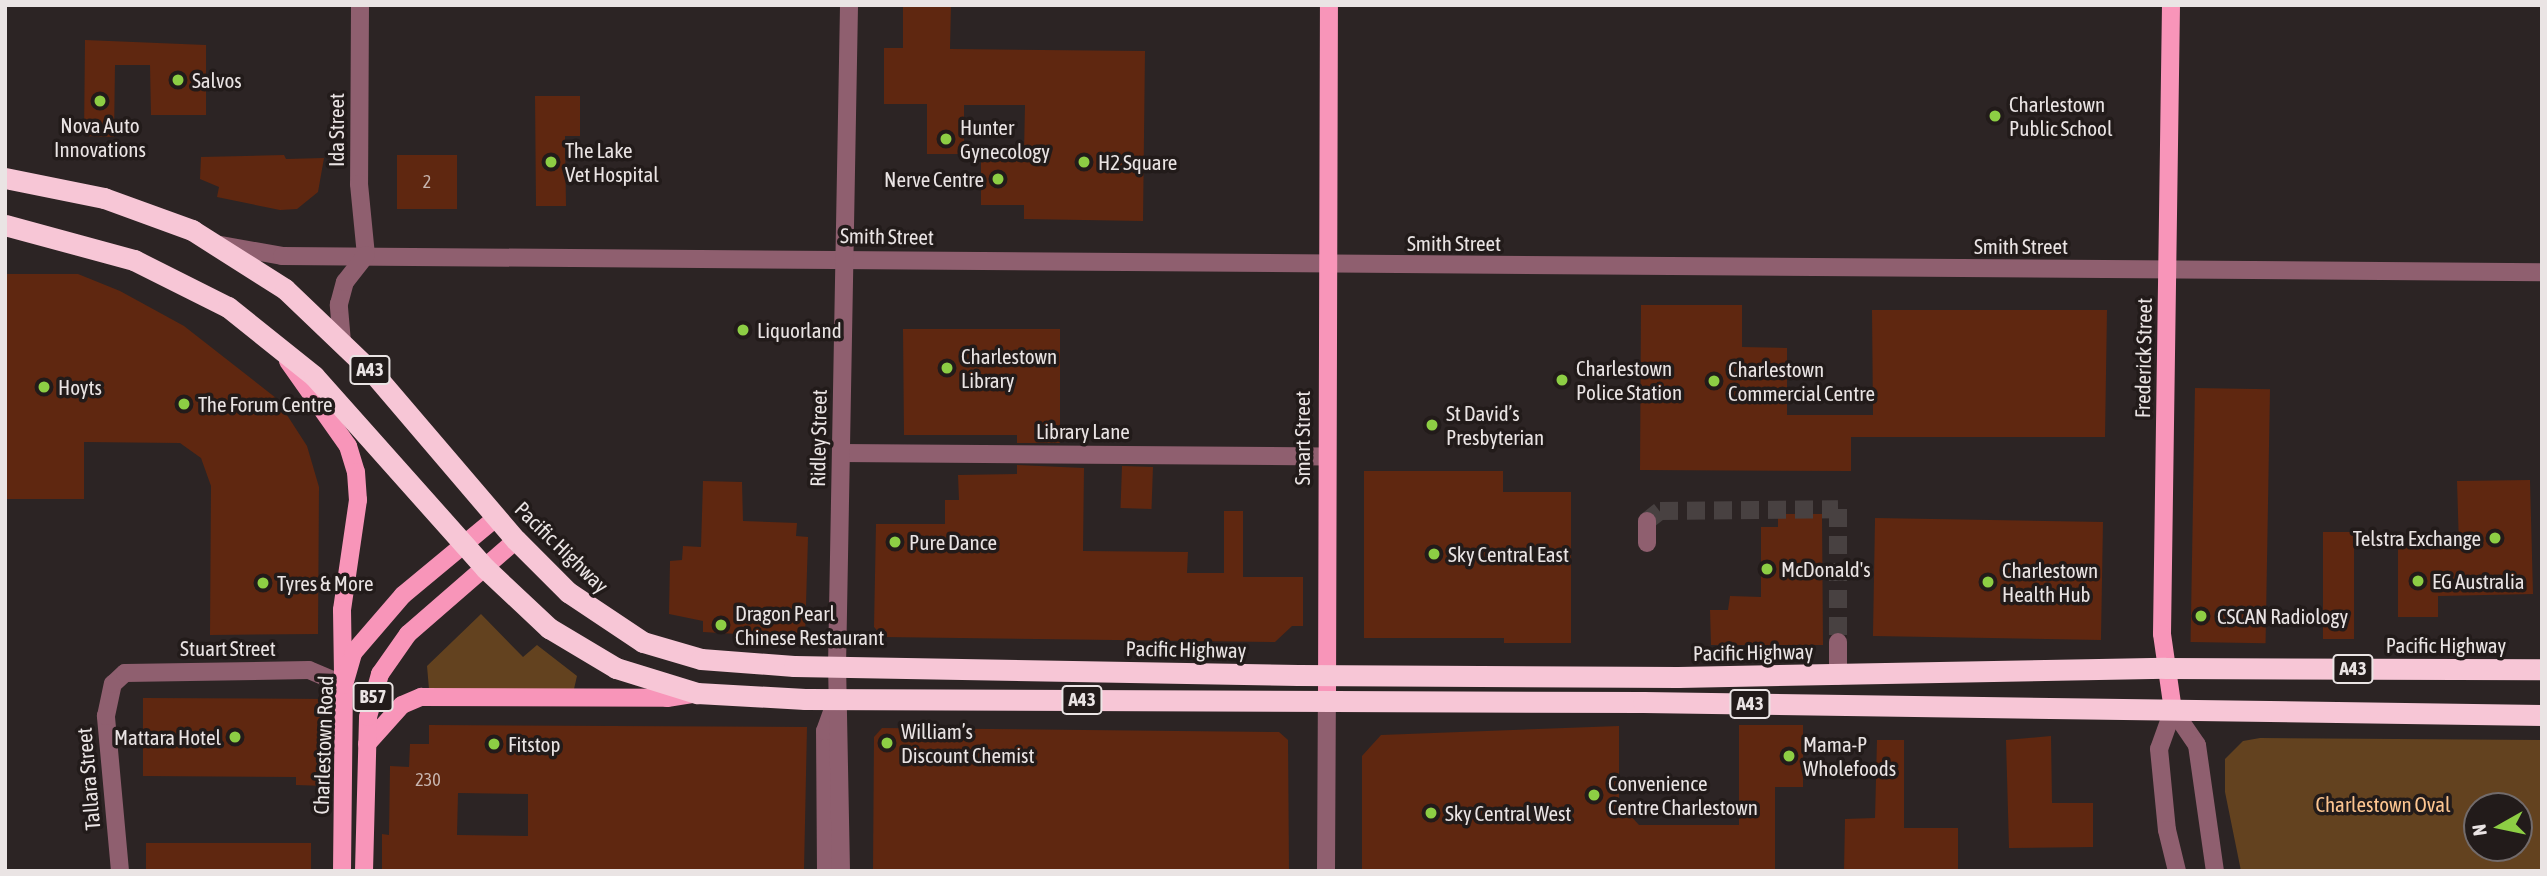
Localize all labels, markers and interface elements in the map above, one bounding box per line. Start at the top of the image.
place label: Salvos [192,67,242,93]
marker: Salvos [170,72,186,88]
place label: Charlestown Public School [2009,91,2113,141]
marker: Nova Auto Innovations [92,93,108,109]
street label: Ida Street [323,93,349,167]
marker: Charlestown Public School [1987,108,2003,124]
place label: Nova Auto Innovations [54,112,146,162]
place label: Hunter Gynecology [960,114,1050,164]
marker: Hunter Gynecology [938,131,954,147]
place label: The Lake Vet Hospital [565,137,659,187]
place label: H2 Square [1098,149,1177,175]
marker: The Lake Vet Hospital [543,154,559,170]
marker: H2 Square [1076,154,1092,170]
place label: Nerve Centre [884,166,984,192]
house number: 2 [423,171,431,193]
marker: Nerve Centre [990,171,1006,187]
street label: Smith Street [840,223,934,249]
street label: Smith Street [1407,230,1501,256]
street label: Smith Street [1974,233,2068,259]
street label: Frederick Street [2129,298,2157,418]
place label: Liquorland [757,317,842,343]
marker: Liquorland [735,322,751,338]
place label: Charlestown Library [961,343,1057,393]
road number: A43 [349,354,391,386]
place label: Charlestown Police Station [1576,355,1682,405]
place label: Charlestown Commercial Centre [1728,356,1875,406]
marker: Charlestown Library [939,360,955,376]
marker: Charlestown Police Station [1554,372,1570,388]
marker: Charlestown Commercial Centre [1706,373,1722,389]
place label: Hoyts [58,374,102,400]
marker: Hoyts [36,379,52,395]
street label: Ridley Street [805,389,831,487]
place label: The Forum Centre [198,391,333,417]
street label: Smart Street [1289,391,1315,485]
marker: The Forum Centre [176,396,192,412]
place label: St David’s Presbyterian [1446,400,1544,450]
marker: St David’s Presbyterian [1424,417,1440,433]
street label: Library Lane [1036,418,1130,444]
street label: Pacific Highway [510,496,614,598]
place label: Telstra Exchange [2353,525,2481,551]
place label: Pure Dance [909,529,997,555]
marker: Telstra Exchange [2487,530,2503,546]
marker: Pure Dance [887,534,903,550]
place label: Sky Central East [1448,541,1569,567]
marker: Sky Central East [1426,546,1442,562]
place label: McDonald's [1781,556,1871,582]
place label: Charlestown Health Hub [2002,557,2098,607]
marker: McDonald's [1759,561,1775,577]
place label: EG Australia [2432,568,2525,594]
place label: Tyres & More [277,570,374,596]
marker: EG Australia [2410,573,2426,589]
marker: Charlestown Health Hub [1980,574,1996,590]
marker: Tyres & More [255,575,271,591]
place label: Dragon Pearl Chinese Restaurant [735,600,884,650]
place label: CSCAN Radiology [2217,603,2348,629]
marker: CSCAN Radiology [2191,606,2211,626]
marker: Dragon Pearl Chinese Restaurant [713,617,729,633]
street label: Pacific Highway [2386,632,2506,658]
street label: Stuart Street [180,635,276,661]
street label: Pacific Highway [1126,635,1246,663]
street label: Pacific Highway [1693,638,1813,666]
road number: A43 [2332,654,2374,684]
street label: Charlestown Road [308,675,338,815]
road number: B57 [352,682,394,712]
road number: A43 [1061,684,1103,716]
road number: A43 [1729,688,1771,720]
place label: William’s Discount Chemist [901,718,1034,768]
place label: Mattara Hotel [114,724,221,750]
street label: Tallara Street [71,727,105,831]
marker: Mattara Hotel [227,729,243,745]
place label: Fitstop [508,731,560,757]
place label: Mama-P Wholefoods [1803,731,1896,781]
marker: William’s Discount Chemist [879,735,895,751]
marker: Fitstop [486,736,502,752]
marker: Mama-P Wholefoods [1781,748,1797,764]
house number: 230 [415,769,441,791]
place label: Convenience Centre Charlestown [1608,770,1758,820]
marker: Convenience Centre Charlestown [1586,787,1602,803]
park label: Charlestown Oval [2315,791,2451,817]
north arrow [2463,792,2533,862]
place label: Sky Central West [1445,800,1571,826]
marker: Sky Central West [1423,805,1439,821]
text: N [2467,823,2491,837]

